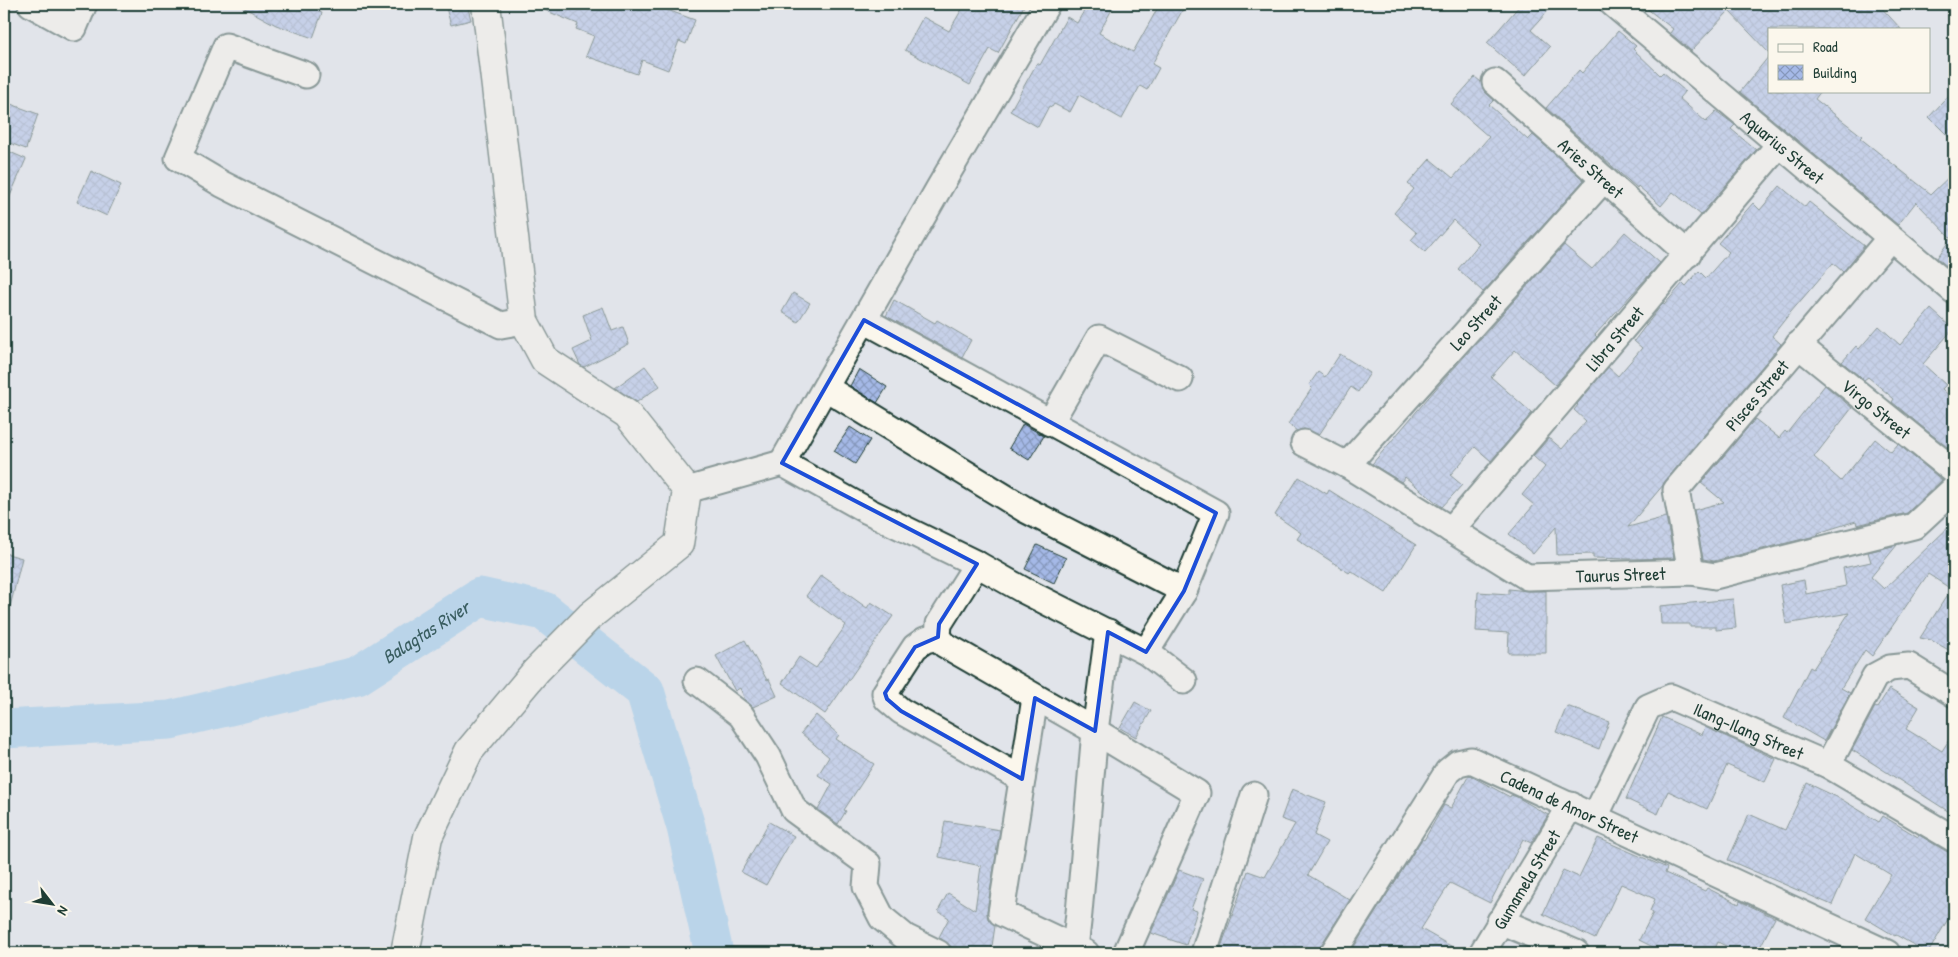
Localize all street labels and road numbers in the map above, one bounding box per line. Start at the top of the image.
street label: Aquarius Street [1736,104,1831,190]
street label: Aries Street [1553,132,1630,204]
street label: Leo Street [1444,288,1508,356]
street label: Libra Street [1580,300,1650,376]
street label: Pisces Street [1719,353,1795,436]
street label: Virgo Street [1837,373,1917,445]
street label: Taurus Street [1575,560,1667,588]
street label: Ilang-Ilang Street [1690,696,1809,766]
street label: Cadena de Amor Street [1496,763,1644,849]
street label: Gumamela Street [1487,824,1566,934]

